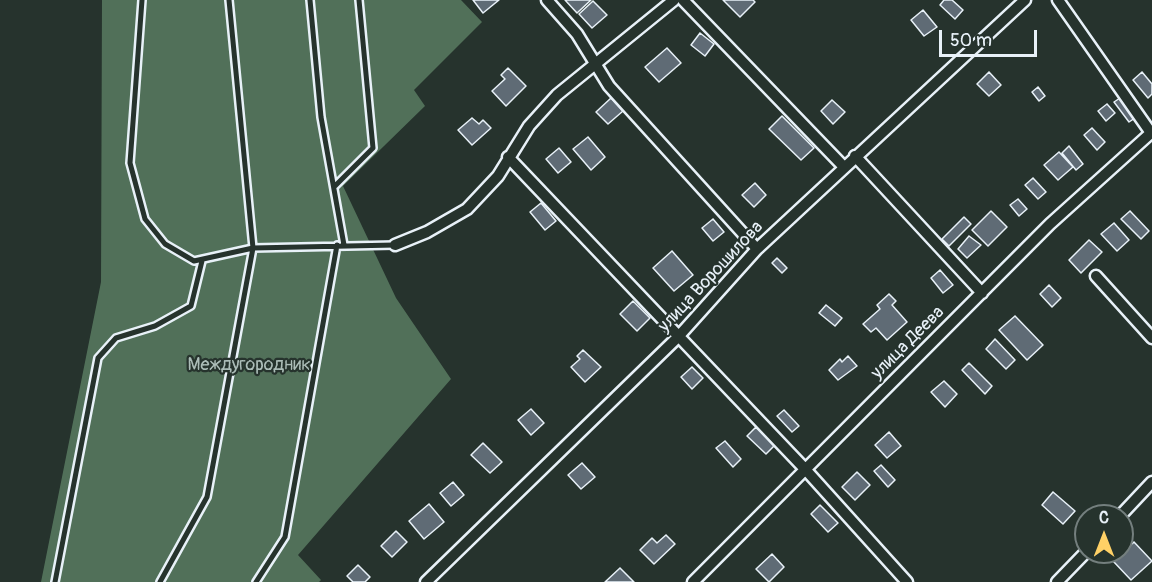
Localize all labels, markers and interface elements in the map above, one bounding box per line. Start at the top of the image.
scale bar [942,18,1040,56]
text: 50 m [950,29,992,52]
street label: улица Ворошилова [654,217,768,337]
street label: улица Деева [867,302,949,384]
park label: Междугородник [188,354,310,376]
north arrow [1074,504,1134,564]
text: С [1099,508,1109,528]

